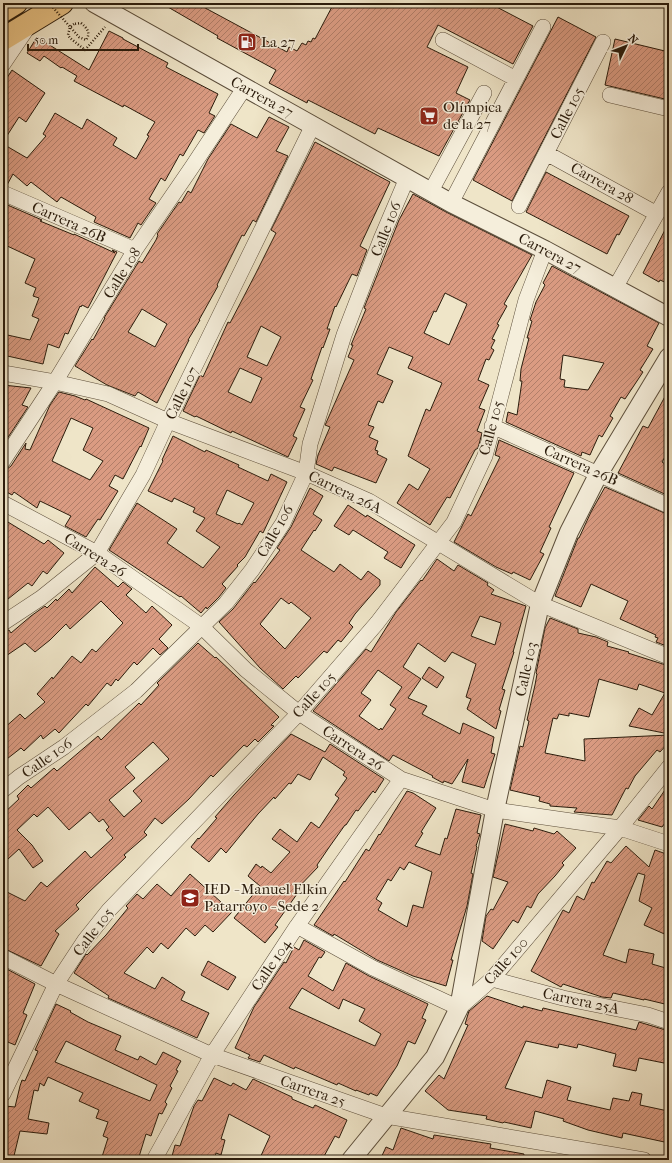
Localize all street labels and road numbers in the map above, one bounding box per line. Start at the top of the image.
street label: Carrera 27 [228,72,296,122]
street label: Calle 105 [546,84,588,142]
street label: Carrera 28 [568,158,636,208]
street label: Carrera 26B [29,198,109,246]
street label: Calle 106 [367,198,405,259]
street label: Carrera 27 [515,229,585,277]
street label: Calle 108 [99,244,145,302]
street label: Calle 107 [161,364,203,422]
street label: Calle 105 [475,399,507,457]
street label: Carrera 26B [541,441,621,489]
street label: Carrera 26A [305,467,385,518]
street label: Calle 106 [253,501,298,560]
street label: Carrera 26 [61,529,130,582]
street label: Calle 103 [511,640,541,698]
street label: Calle 105 [289,668,339,722]
street label: Carrera 26 [319,722,388,775]
street label: Calle 106 [18,734,76,782]
street label: Calle 105 [69,904,117,960]
street label: Calle 100 [480,934,532,988]
street label: Calle 104 [247,935,295,994]
street label: Carrera 25A [541,984,621,1018]
street label: Carrera 25 [278,1071,348,1111]

